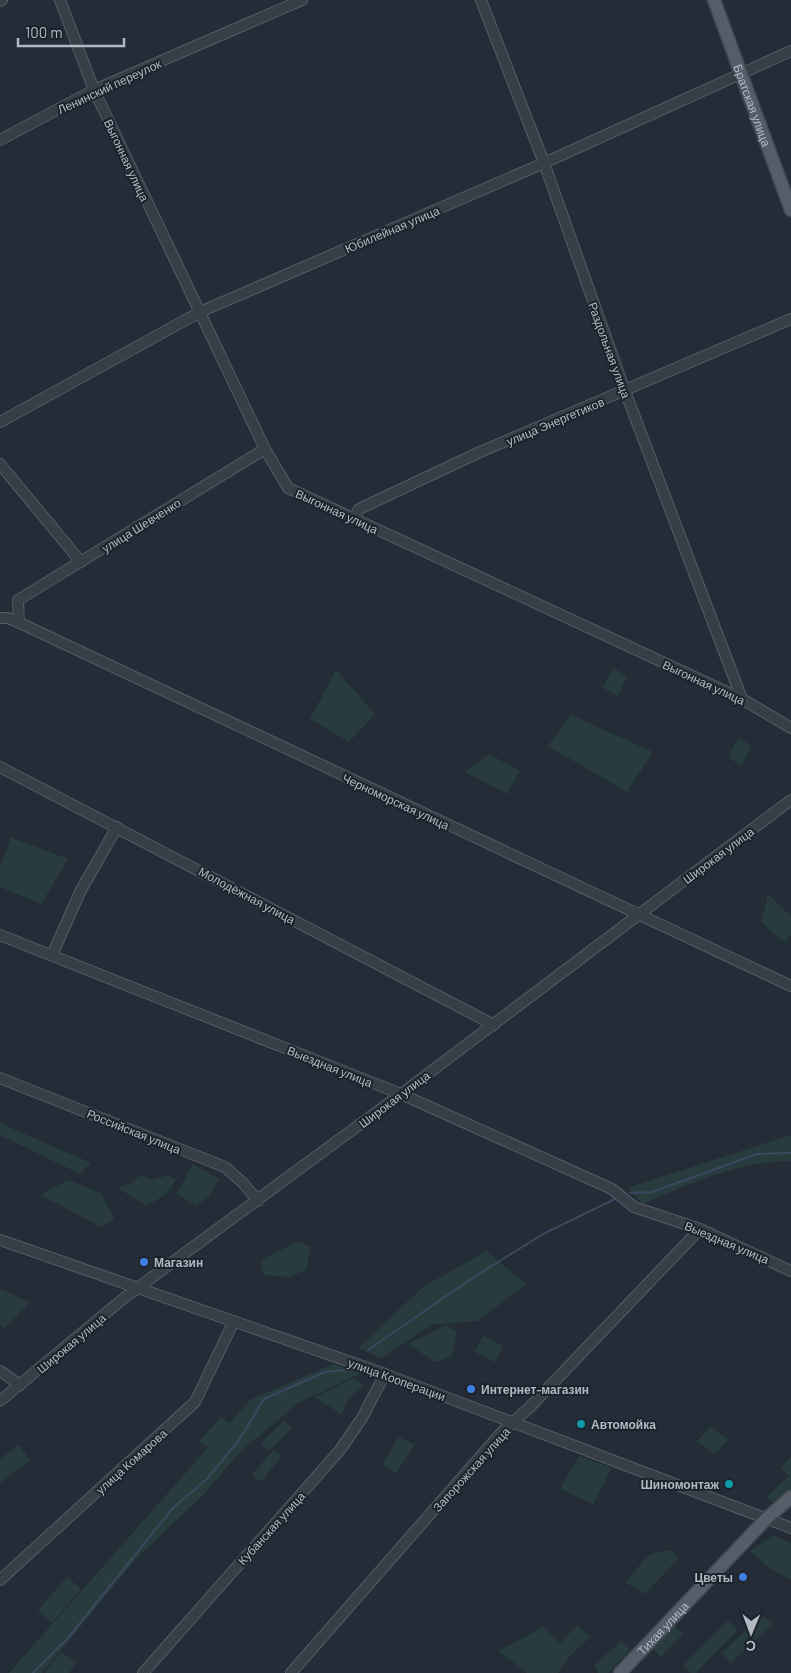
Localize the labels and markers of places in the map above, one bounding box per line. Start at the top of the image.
place label: Магазин [154,1255,203,1269]
marker: Магазин [138,1256,150,1268]
place label: Интернет-магазин [481,1382,589,1397]
marker: Интернет-магазин [465,1383,477,1395]
place label: Автомойка [591,1417,656,1431]
marker: Автомойка [575,1418,587,1430]
place label: Шиномонтаж [641,1477,719,1491]
marker: Шиномонтаж [723,1478,735,1490]
place label: Цветы [694,1570,733,1585]
marker: Цветы [737,1571,749,1583]

